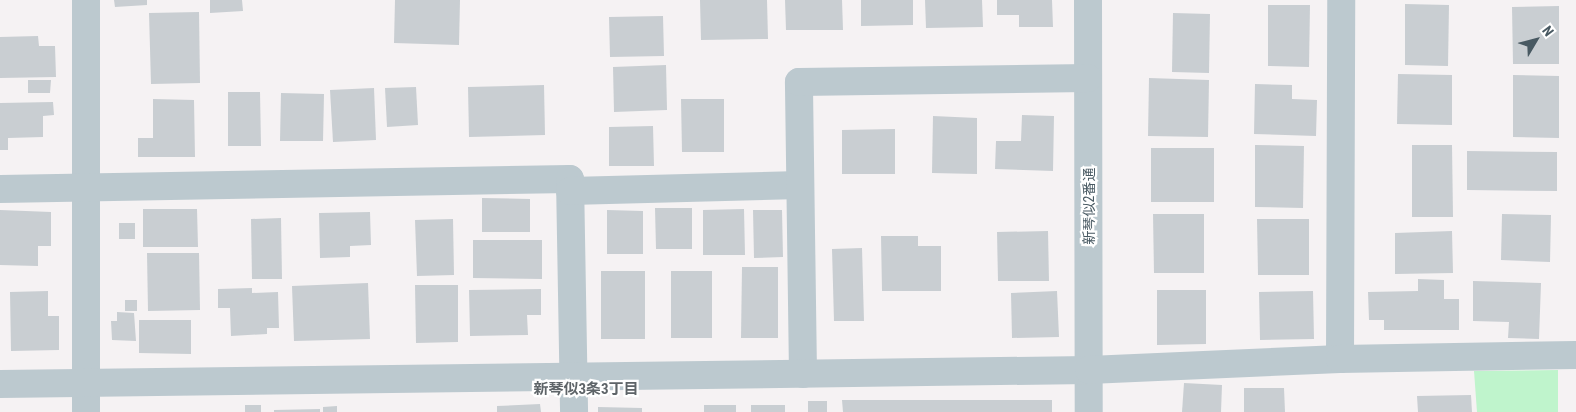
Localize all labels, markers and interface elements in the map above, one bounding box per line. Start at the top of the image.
north arrow [1511,15,1561,65]
text: N [1539,23,1557,39]
street label: 新琴似2番通 [1081,168,1097,244]
district label: 新琴似3条3丁目 [533,381,639,399]

